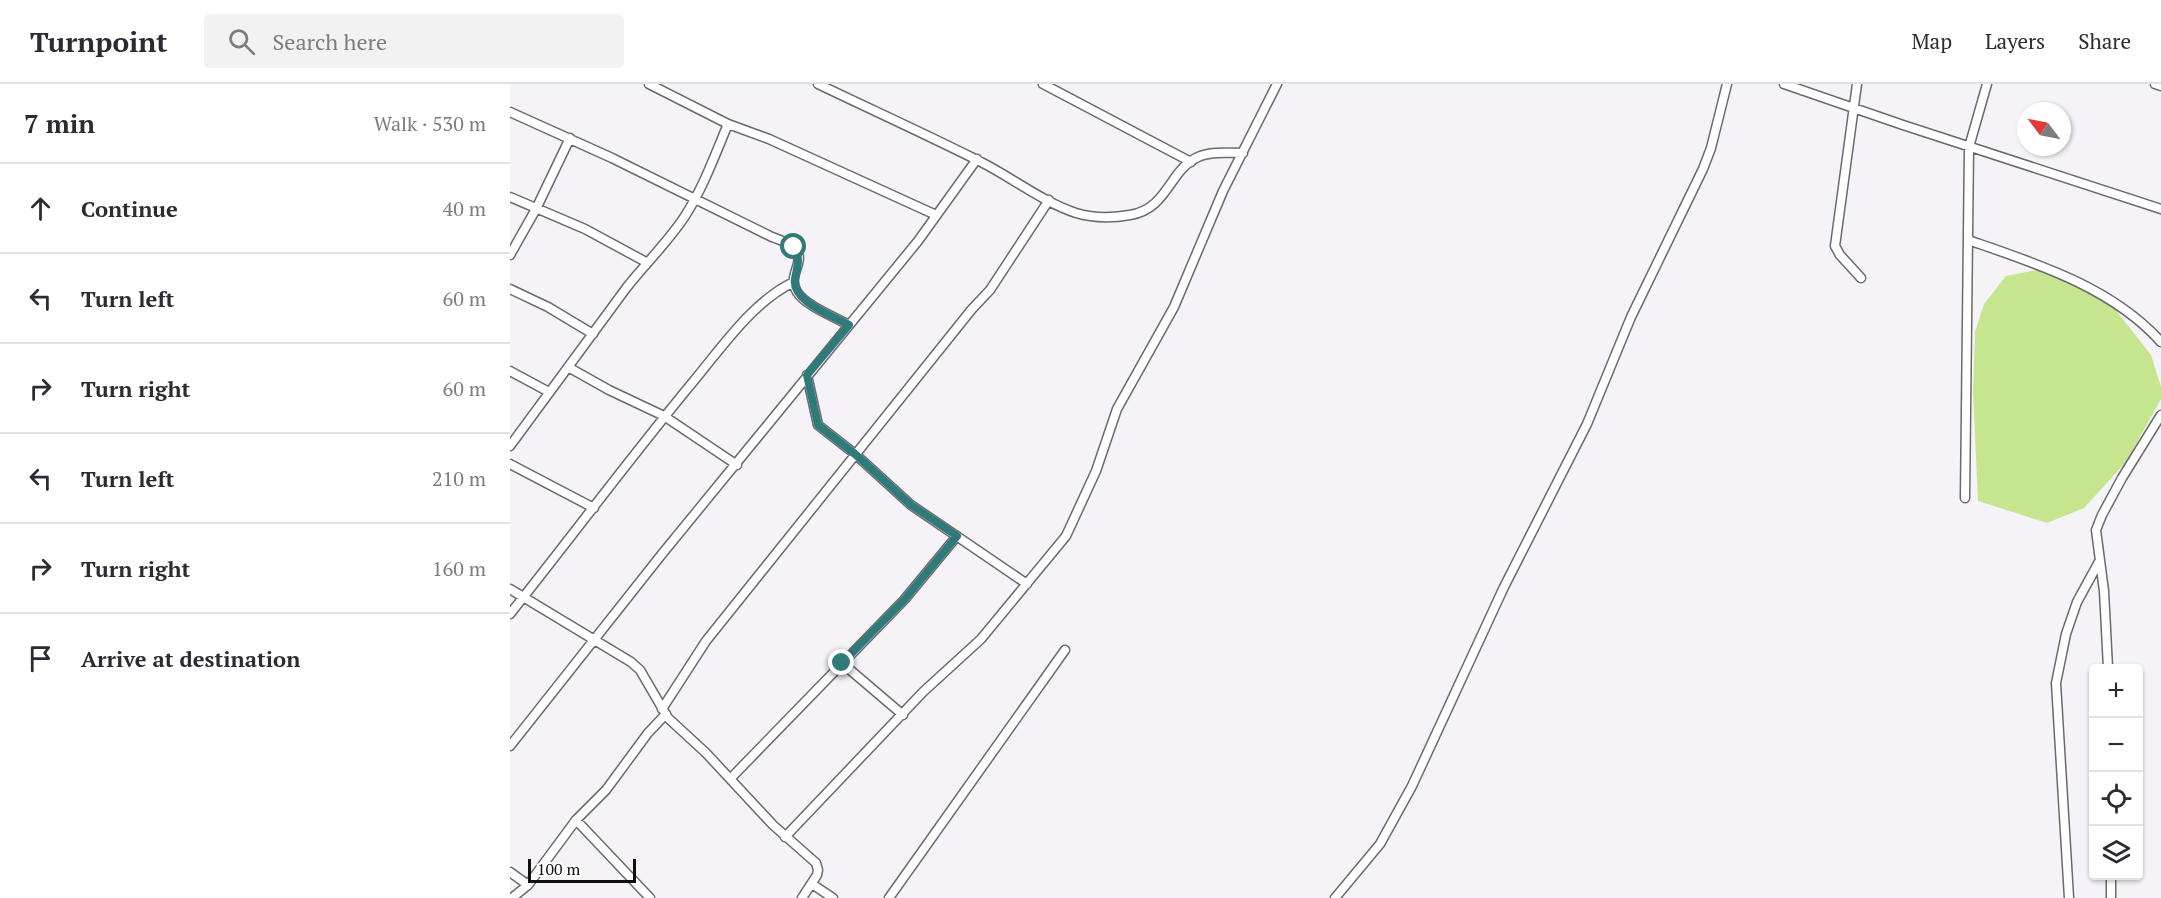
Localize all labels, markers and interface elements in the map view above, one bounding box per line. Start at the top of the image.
search box [204,14,624,68]
text: Turnpoint [30,23,168,60]
icon: search [225,25,258,58]
text: Search here [273,27,387,56]
text: Map [1911,27,1952,55]
text: Layers [1985,27,2045,55]
text: Share [2078,27,2131,55]
north arrow [2017,102,2071,156]
text: 7 min [24,106,95,140]
text: Walk · 530 m [374,110,486,137]
icon: ahead [24,192,57,225]
text: Continue [81,194,178,223]
text: 40 m [443,195,486,222]
route start [780,233,806,259]
icon: left [24,282,57,315]
text: Turn left [81,284,174,313]
text: 60 m [443,285,486,312]
icon: right [24,372,57,405]
text: Turn right [81,374,190,403]
text: 60 m [443,375,486,402]
icon: left [24,462,57,495]
text: Turn left [81,464,174,493]
text: 210 m [432,465,486,492]
icon: right [24,552,57,585]
text: Turn right [81,554,190,583]
text: 160 m [432,555,486,582]
icon: arrive [24,642,57,675]
text: Arrive at destination [81,644,300,673]
route end [828,649,854,675]
map controls [2089,664,2143,880]
button: + [2089,664,2143,718]
button: − [2089,718,2143,772]
button: locate [2089,772,2143,826]
button: layers [2089,826,2143,880]
scale bar [528,856,636,884]
text: 100 m [537,858,580,880]

